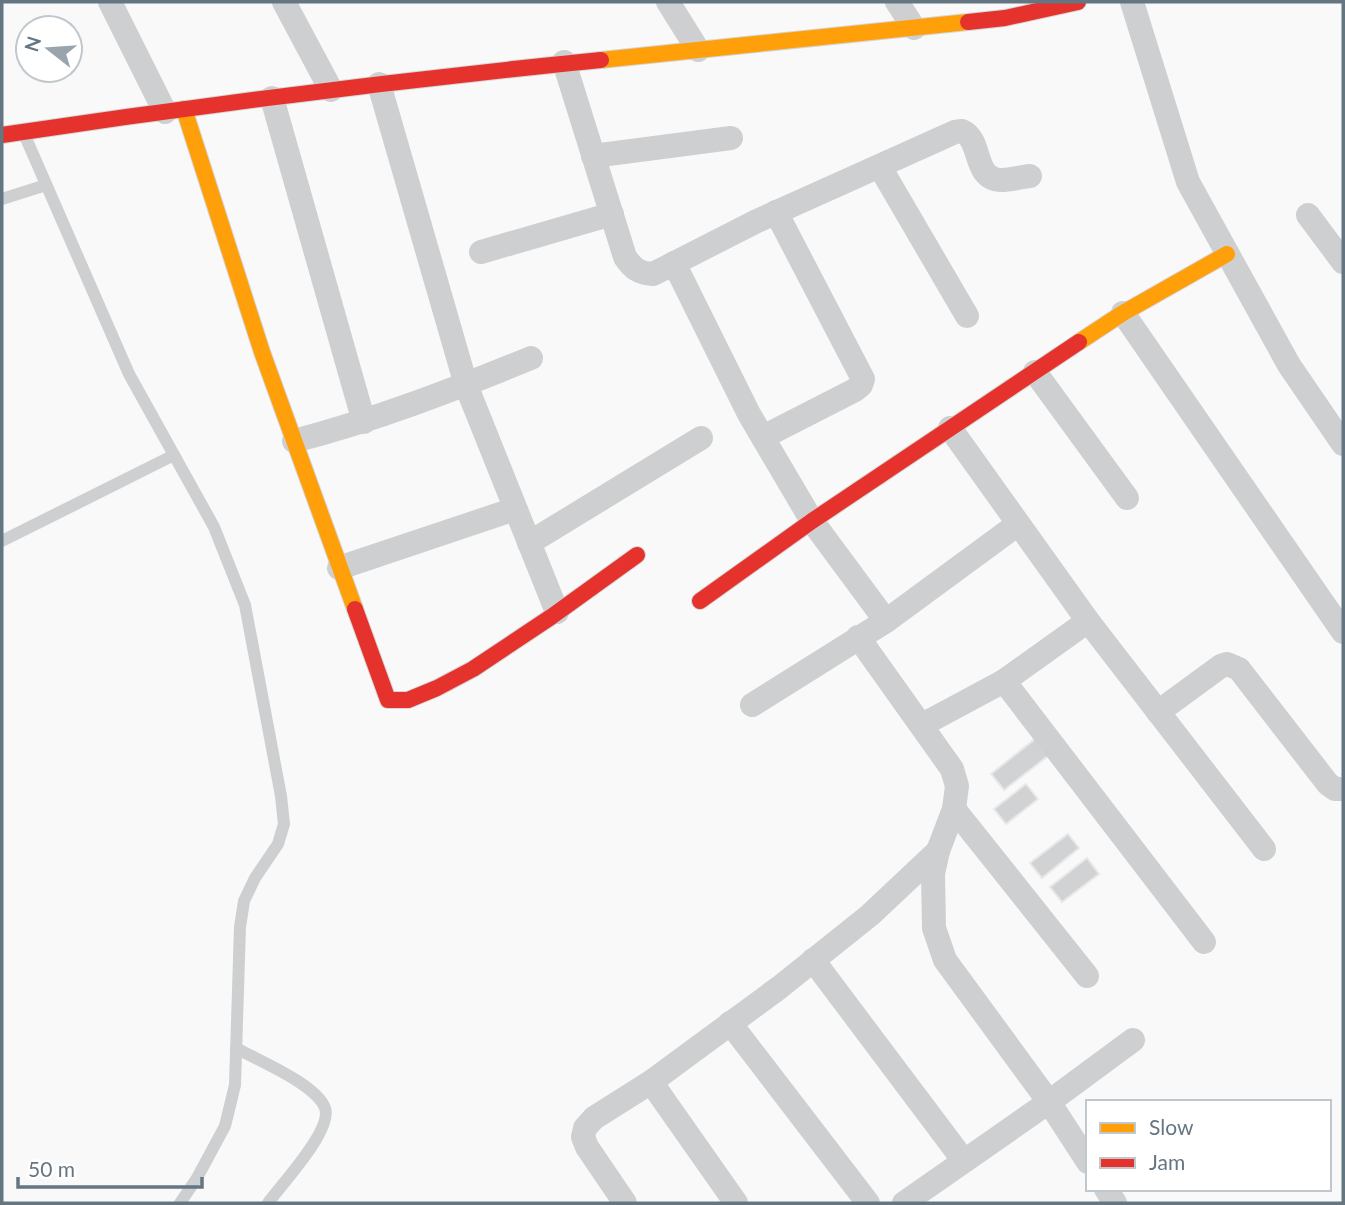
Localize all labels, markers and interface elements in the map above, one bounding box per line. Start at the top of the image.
north arrow [14,14,84,84]
text: N [19,34,45,54]
legend [1086,1100,1331,1191]
text: Slow [1149,1114,1194,1139]
scale bar [18,1146,201,1190]
text: Jam [1149,1149,1185,1174]
text: 50 m [28,1156,75,1181]

